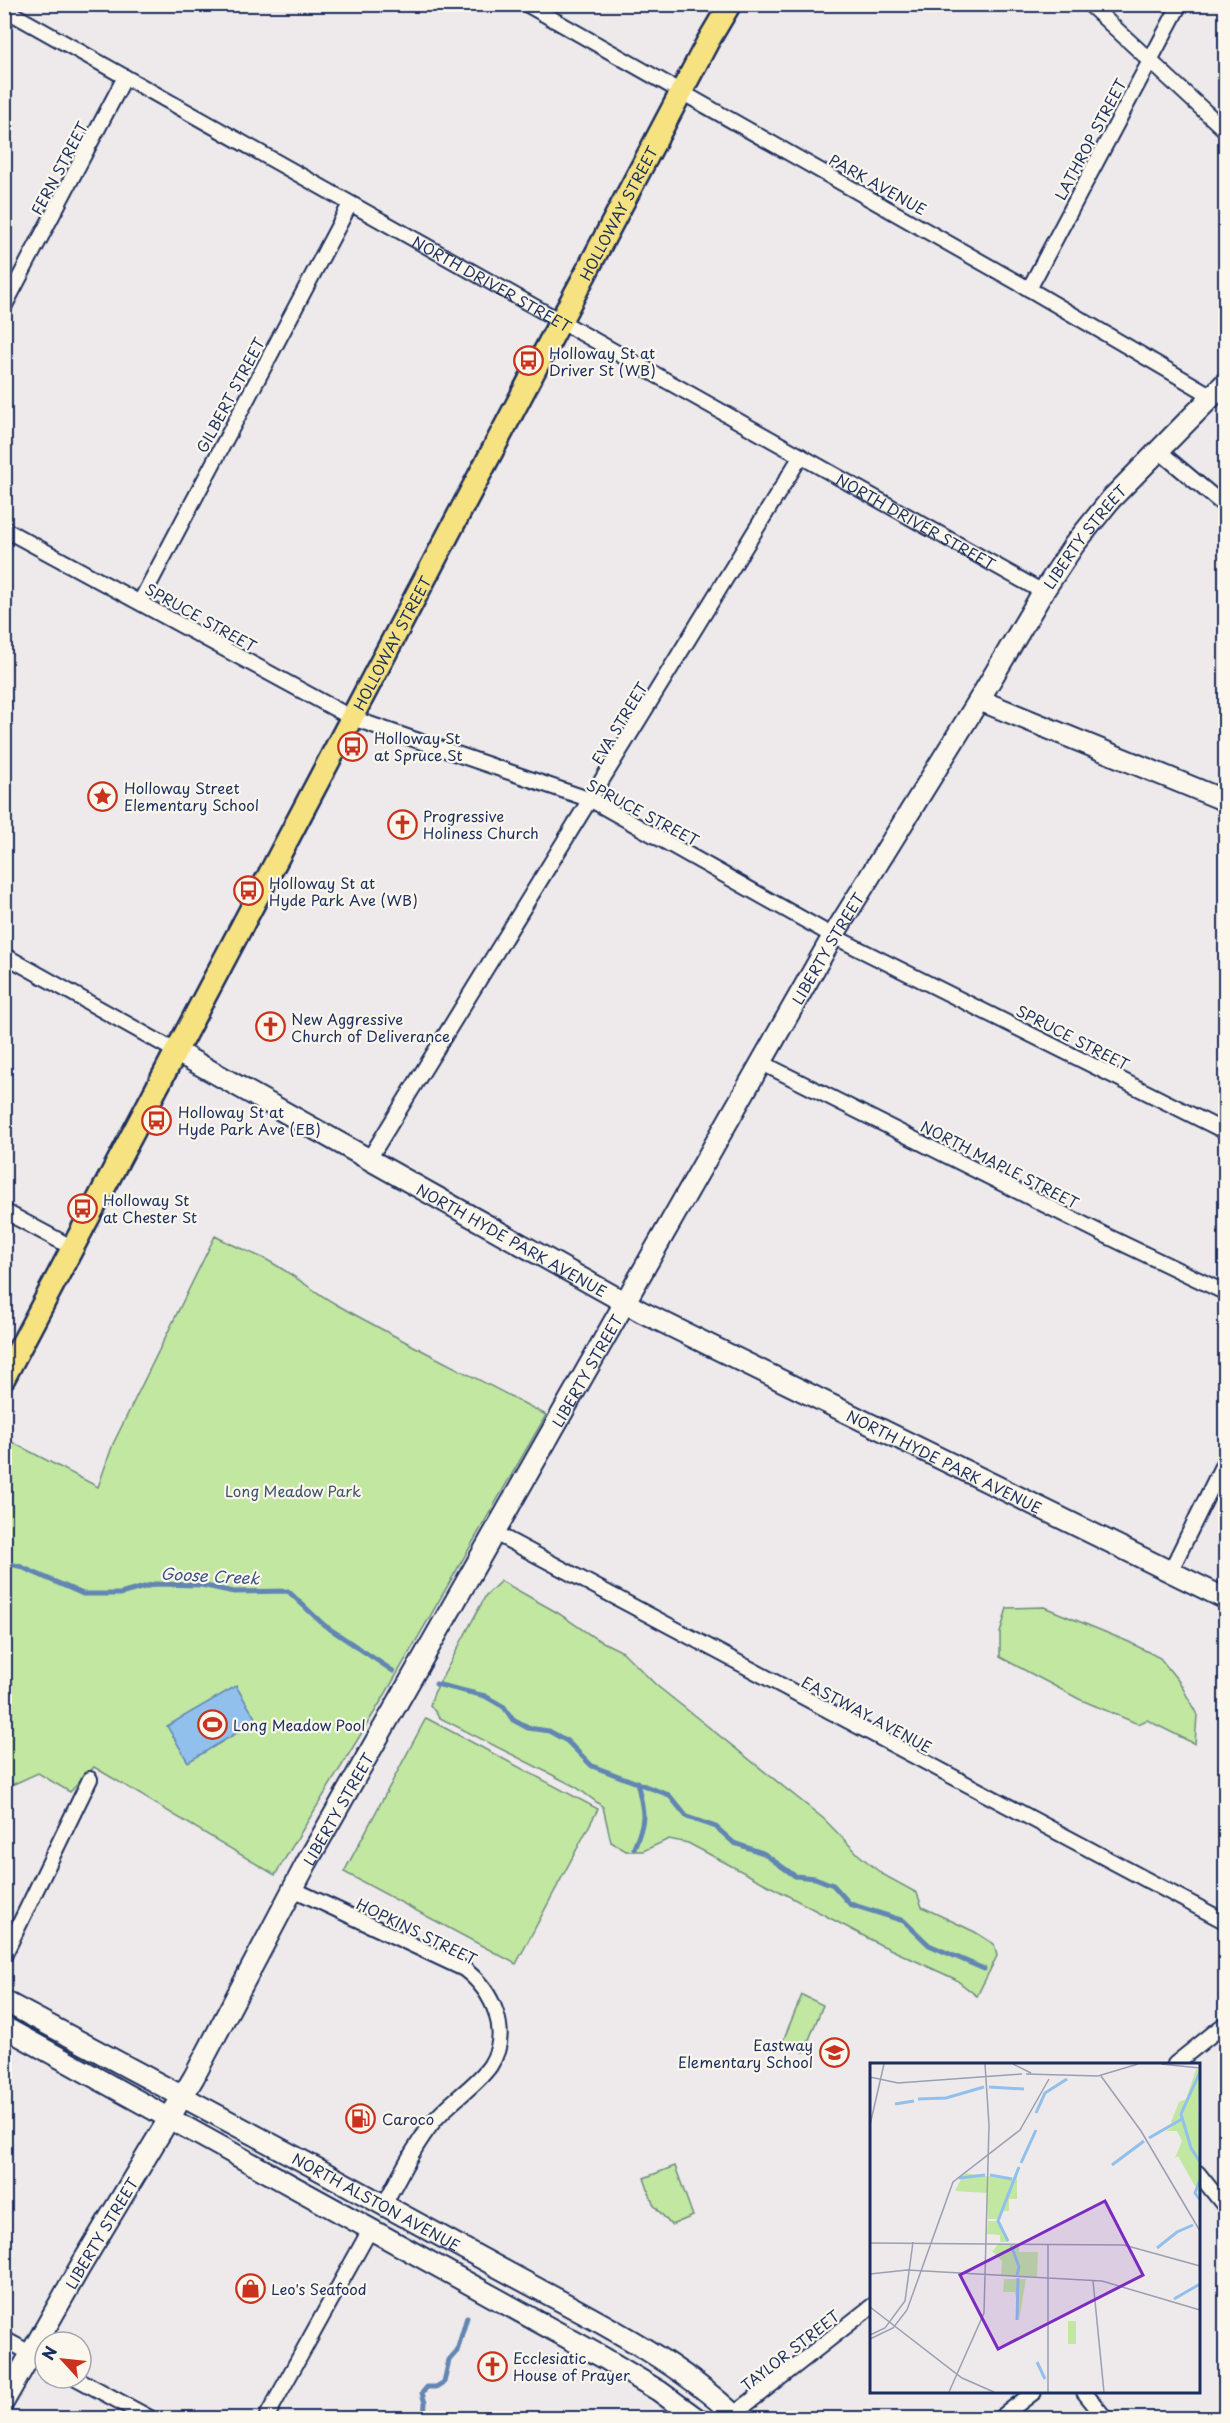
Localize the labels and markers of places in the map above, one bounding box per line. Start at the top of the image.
place label: Holloway St at Driver St (WB) [549,341,656,381]
bus stop icon: Holloway St at Driver St (WB) [512,345,544,377]
place label: Holloway St at Spruce St [374,726,462,766]
bus stop icon: Holloway St at Spruce St [337,730,369,762]
place label: Holloway Street Elementary School [124,776,259,816]
place icon: Holloway Street Elementary School [87,780,119,812]
place label: Progressive Holiness Church [423,804,539,844]
church icon: Progressive Holiness Church [386,808,418,840]
place label: Holloway St at Hyde Park Ave (WB) [269,871,418,911]
bus stop icon: Holloway St at Hyde Park Ave (WB) [232,875,264,907]
place label: New Aggressive Church of Deliverance [291,1007,450,1047]
church icon: New Aggressive Church of Deliverance [254,1011,286,1043]
place label: Holloway St at Hyde Park Ave (EB) [178,1100,321,1140]
bus stop icon: Holloway St at Hyde Park Ave (EB) [141,1104,173,1136]
place label: Holloway St at Chester St [103,1188,197,1228]
bus stop icon: Holloway St at Chester St [66,1192,98,1224]
sports icon: Long Meadow Pool [196,1708,228,1740]
place label: Long Meadow Pool [233,1713,366,1736]
place label: Eastway Elementary School [678,2033,813,2073]
school or university icon: Eastway Elementary School [818,2037,850,2069]
fuel station icon: Caroco [345,2102,377,2134]
place label: Caroco [382,2107,434,2130]
shop icon: Leo's Seafood [234,2272,266,2304]
place label: Leo's Seafood [271,2277,367,2300]
place label: Ecclesiatic House of Prayer [513,2346,630,2386]
church icon: Ecclesiatic House of Prayer [476,2350,508,2382]

